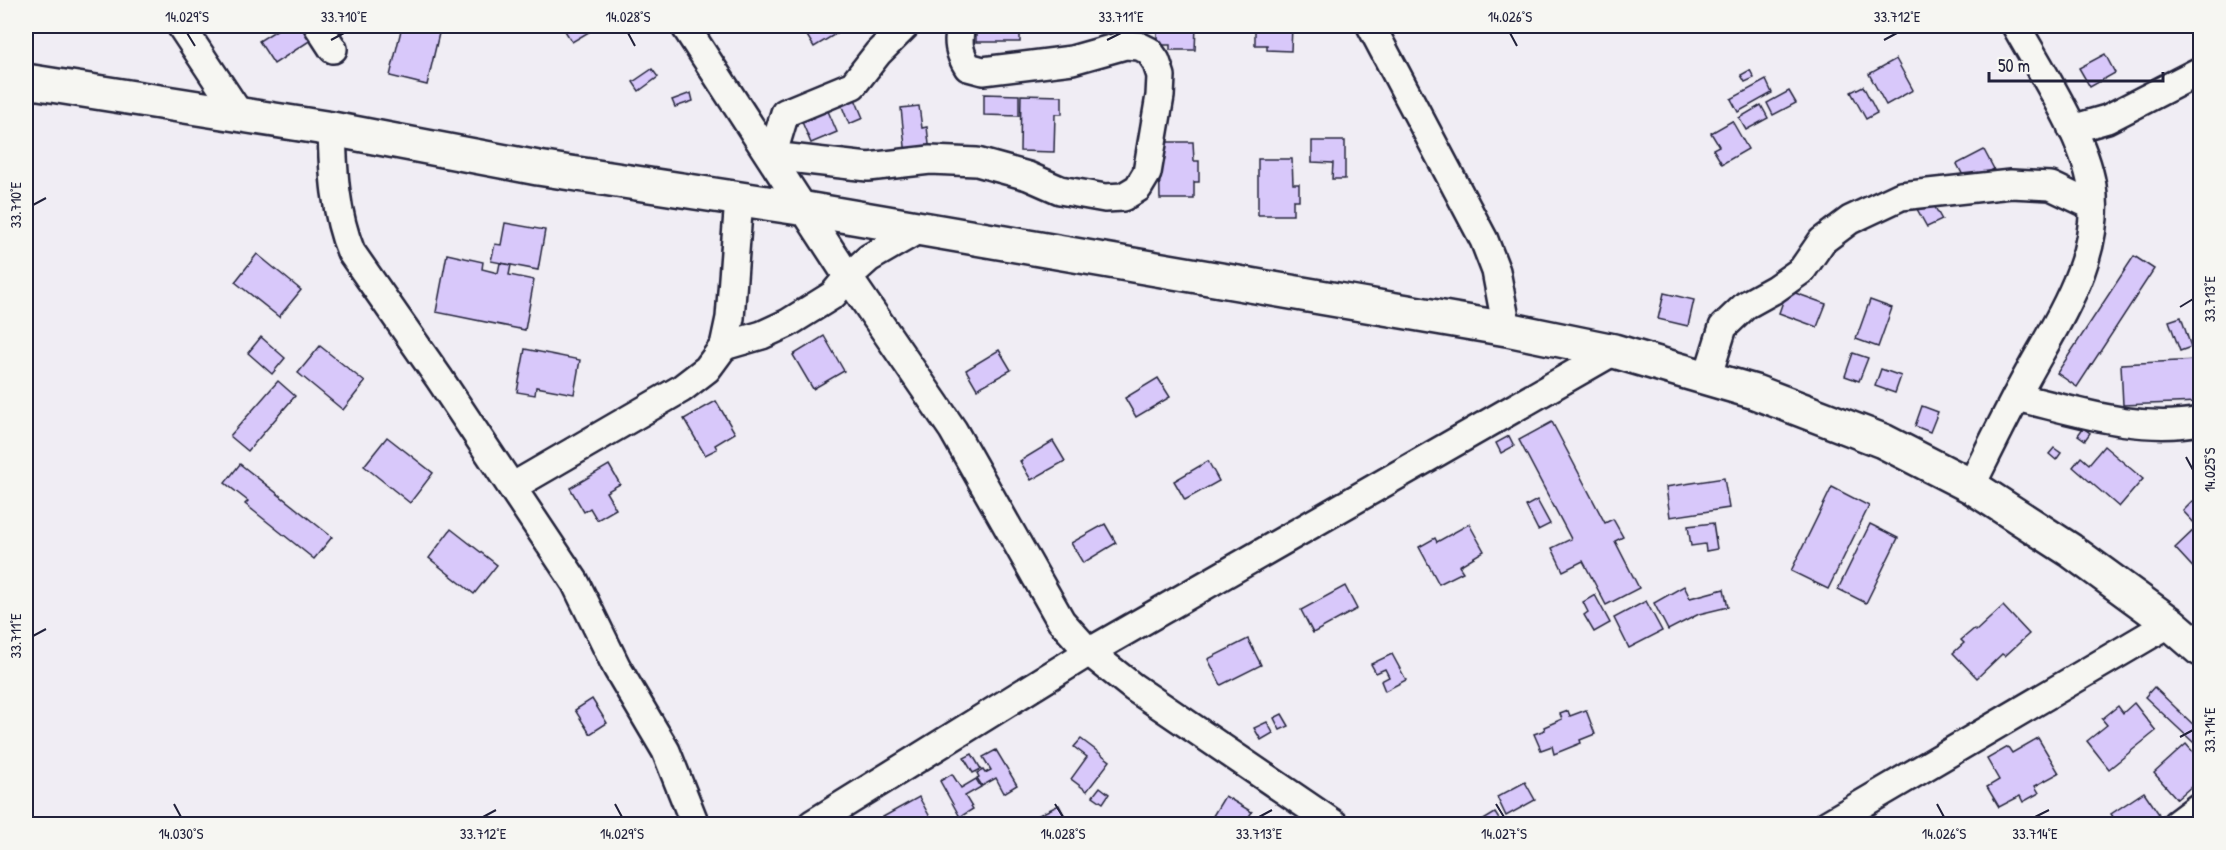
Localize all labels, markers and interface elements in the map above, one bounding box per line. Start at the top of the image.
text: 14.029°S [165,6,209,27]
text: 33.710°E [321,6,368,27]
text: 14.028°S [606,6,651,27]
text: 33.711°E [1098,6,1144,27]
text: 14.026°S [1488,6,1532,27]
text: 33.712°E [1874,6,1921,27]
scale bar [1989,45,2163,83]
text: 50 m [1998,53,2030,78]
text: 33.710°E [5,181,26,228]
text: 33.713°E [2199,275,2220,322]
text: 14.025°S [2199,448,2220,492]
text: 33.711°E [5,613,26,659]
text: 33.714°E [2199,707,2220,753]
text: 14.030°S [159,823,204,844]
text: 33.712°E [460,823,507,844]
text: 14.029°S [600,823,644,844]
text: 14.028°S [1041,823,1086,844]
text: 33.713°E [1236,823,1283,844]
text: 14.027°S [1481,823,1527,844]
text: 14.026°S [1922,823,1966,844]
text: 33.714°E [2012,823,2058,844]

